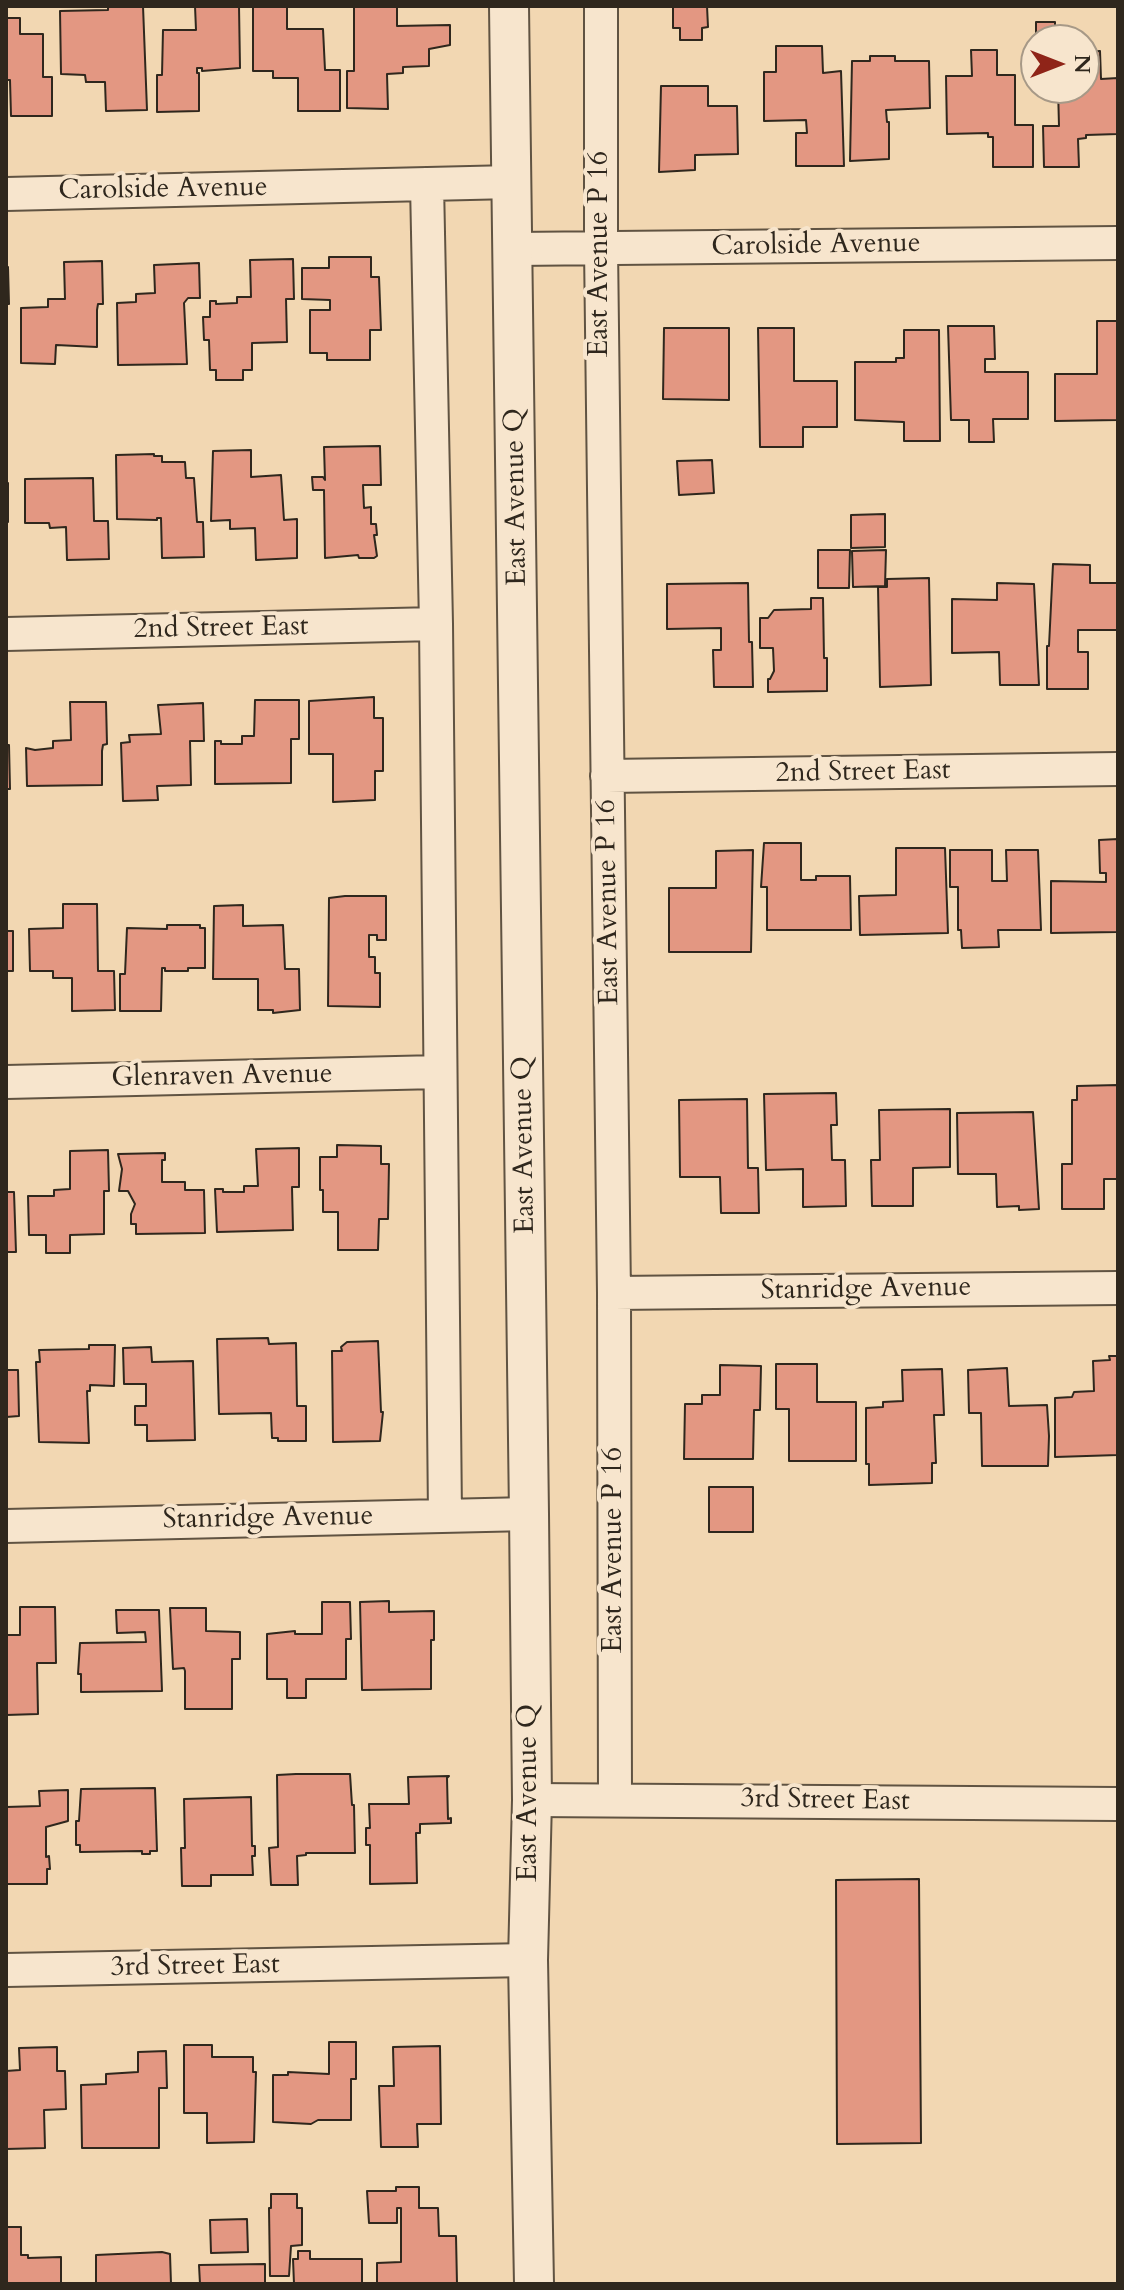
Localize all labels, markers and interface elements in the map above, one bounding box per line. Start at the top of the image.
north arrow [1020,24,1100,104]
text: N [1067,54,1097,74]
street label: East Avenue P 16 [584,151,618,357]
street label: Carolside Avenue [58,171,268,209]
street label: Carolside Avenue [711,227,921,265]
street label: East Avenue Q [499,408,535,586]
street label: 2nd Street East [133,611,309,647]
street label: 2nd Street East [775,755,951,791]
street label: East Avenue P 16 [590,799,628,1005]
street label: East Avenue Q [507,1056,543,1234]
street label: Glenraven Avenue [111,1058,333,1096]
street label: Stanridge Avenue [760,1271,972,1309]
street label: East Avenue P 16 [598,1447,632,1653]
street label: Stanridge Avenue [162,1500,374,1538]
street label: East Avenue Q [513,1704,547,1882]
street label: 3rd Street East [740,1783,910,1819]
street label: 3rd Street East [110,1949,280,1985]

